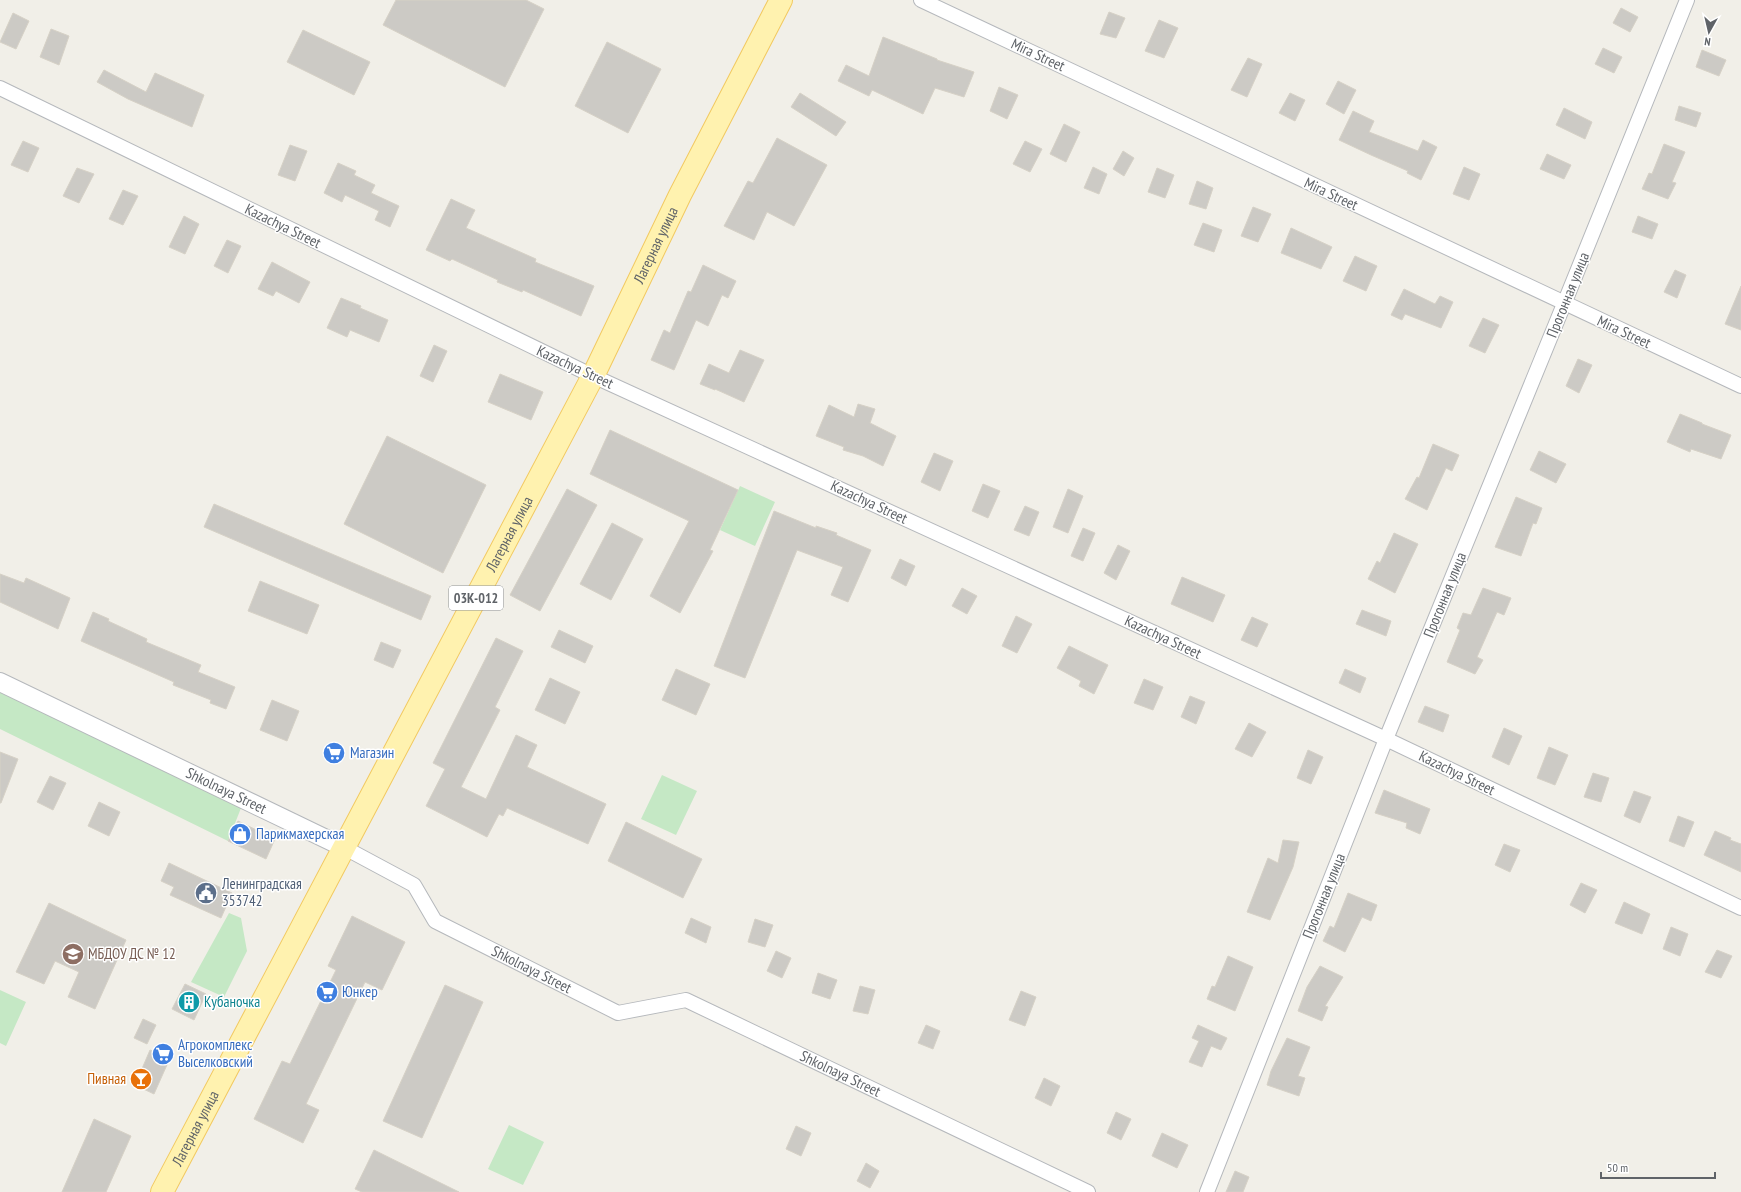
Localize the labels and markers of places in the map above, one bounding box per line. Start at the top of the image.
supermarket icon: Магазин [321,740,347,766]
place label: Магазин [350,743,394,762]
shop icon: Парикмахерская [227,821,253,847]
place label: Парикмахерская [256,824,344,843]
place label: Ленинградская 353742 [221,874,302,910]
public building icon: Ленинградская 353742 [193,880,219,906]
school or university icon: МБДОУ ДС № 12 [60,941,86,967]
place label: МБДОУ ДС № 12 [88,944,176,963]
supermarket icon: Юнкер [314,979,340,1005]
place label: Юнкер [342,982,378,1001]
building icon: Кубаночка [176,989,202,1015]
place label: Кубаночка [204,992,260,1011]
place label: Агрокомплекс Выселковский [178,1035,253,1071]
supermarket icon: Агрокомплекс Выселковский [150,1041,176,1067]
bar icon: Пивная [128,1066,154,1092]
place label: Пивная [87,1069,126,1088]

